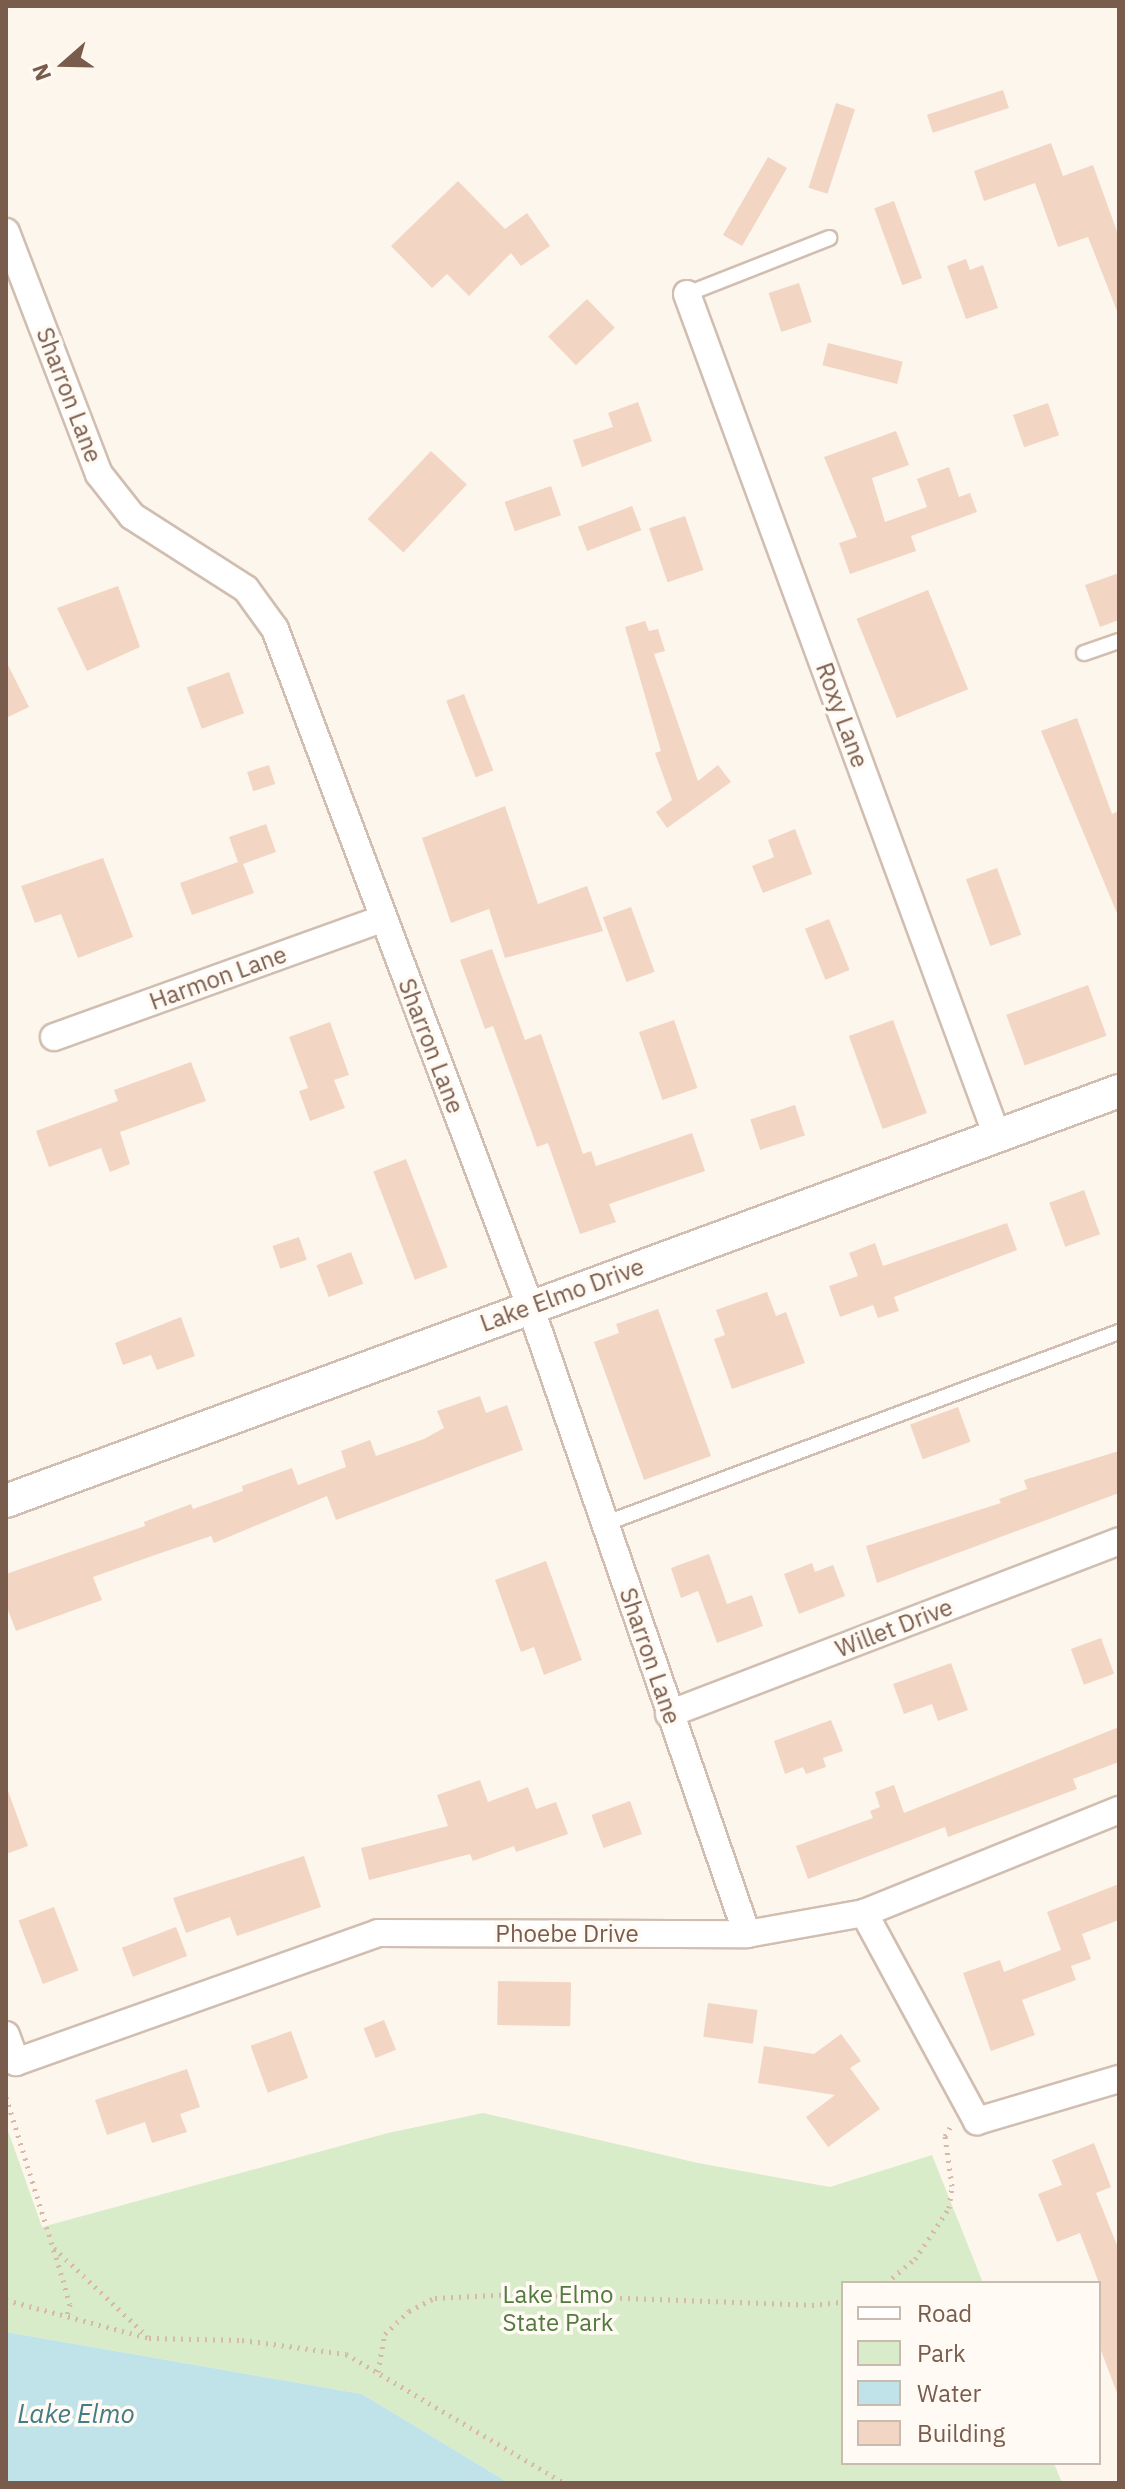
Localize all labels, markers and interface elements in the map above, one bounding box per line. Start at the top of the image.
north arrow [24,24,104,104]
text: N [25,60,57,85]
street label: Sharron Lane [30,323,108,467]
street label: Roxy Lane [810,659,874,771]
street label: Harmon Lane [145,940,291,1016]
street label: Sharron Lane [392,974,470,1118]
street label: Lake Elmo Drive [476,1252,648,1338]
street label: Sharron Lane [613,1584,687,1728]
street label: Willet Drive [831,1592,957,1664]
street label: Phoebe Drive [495,1920,639,1948]
park label: Lake Elmo State Park [503,2281,613,2337]
legend [841,2281,1101,2465]
text: Road [917,2297,972,2329]
text: Park [917,2337,966,2369]
text: Water [917,2377,981,2409]
water label: Lake Elmo [17,2398,135,2430]
text: Building [917,2417,1005,2449]

